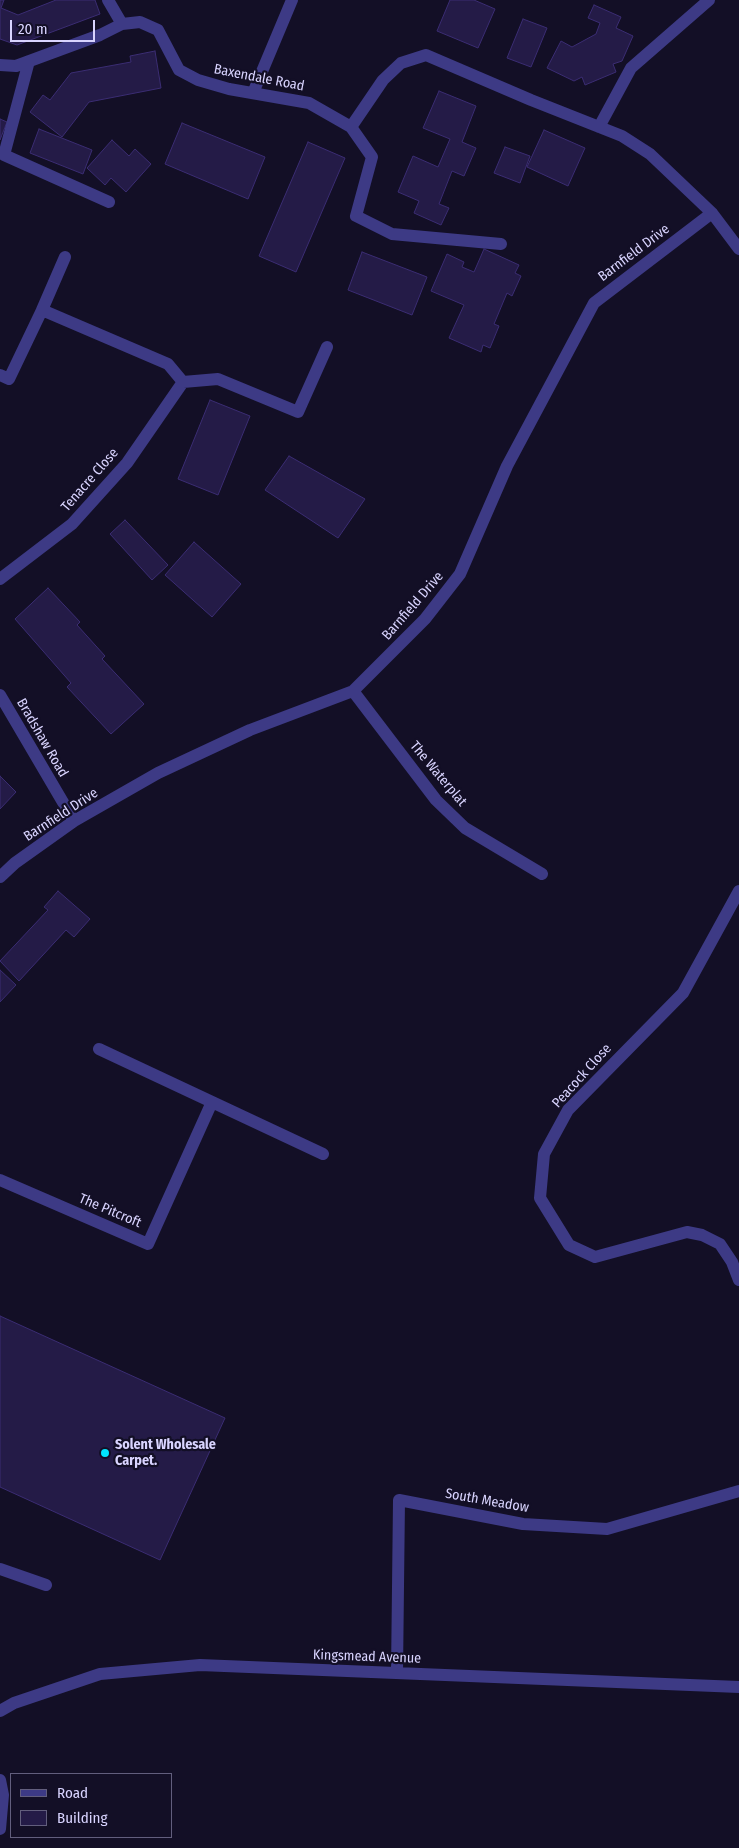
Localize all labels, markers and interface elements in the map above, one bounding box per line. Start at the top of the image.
scale bar [12,10,98,42]
text: 20 m [18,20,48,38]
street label: Baxendale Road [212,61,306,95]
street label: Barnfield Drive [595,221,673,285]
street label: Tenacre Close [58,445,122,515]
street label: Barnfield Drive [379,568,447,644]
street label: Bradshaw Road [13,696,71,780]
street label: The Waterplat [406,738,470,810]
street label: Barnfield Drive [21,785,101,845]
street label: Peacock Close [549,1041,615,1111]
street label: The Pitcroft [76,1190,144,1232]
place label: Solent Wholesale Carpet. [115,1437,216,1470]
marker: Solent Wholesale Carpet. [99,1447,111,1459]
street label: South Meadow [444,1485,530,1517]
street label: Kingsmead Avenue [313,1647,421,1667]
legend [10,1773,172,1838]
text: Road [57,1784,88,1802]
text: Building [57,1809,108,1827]

